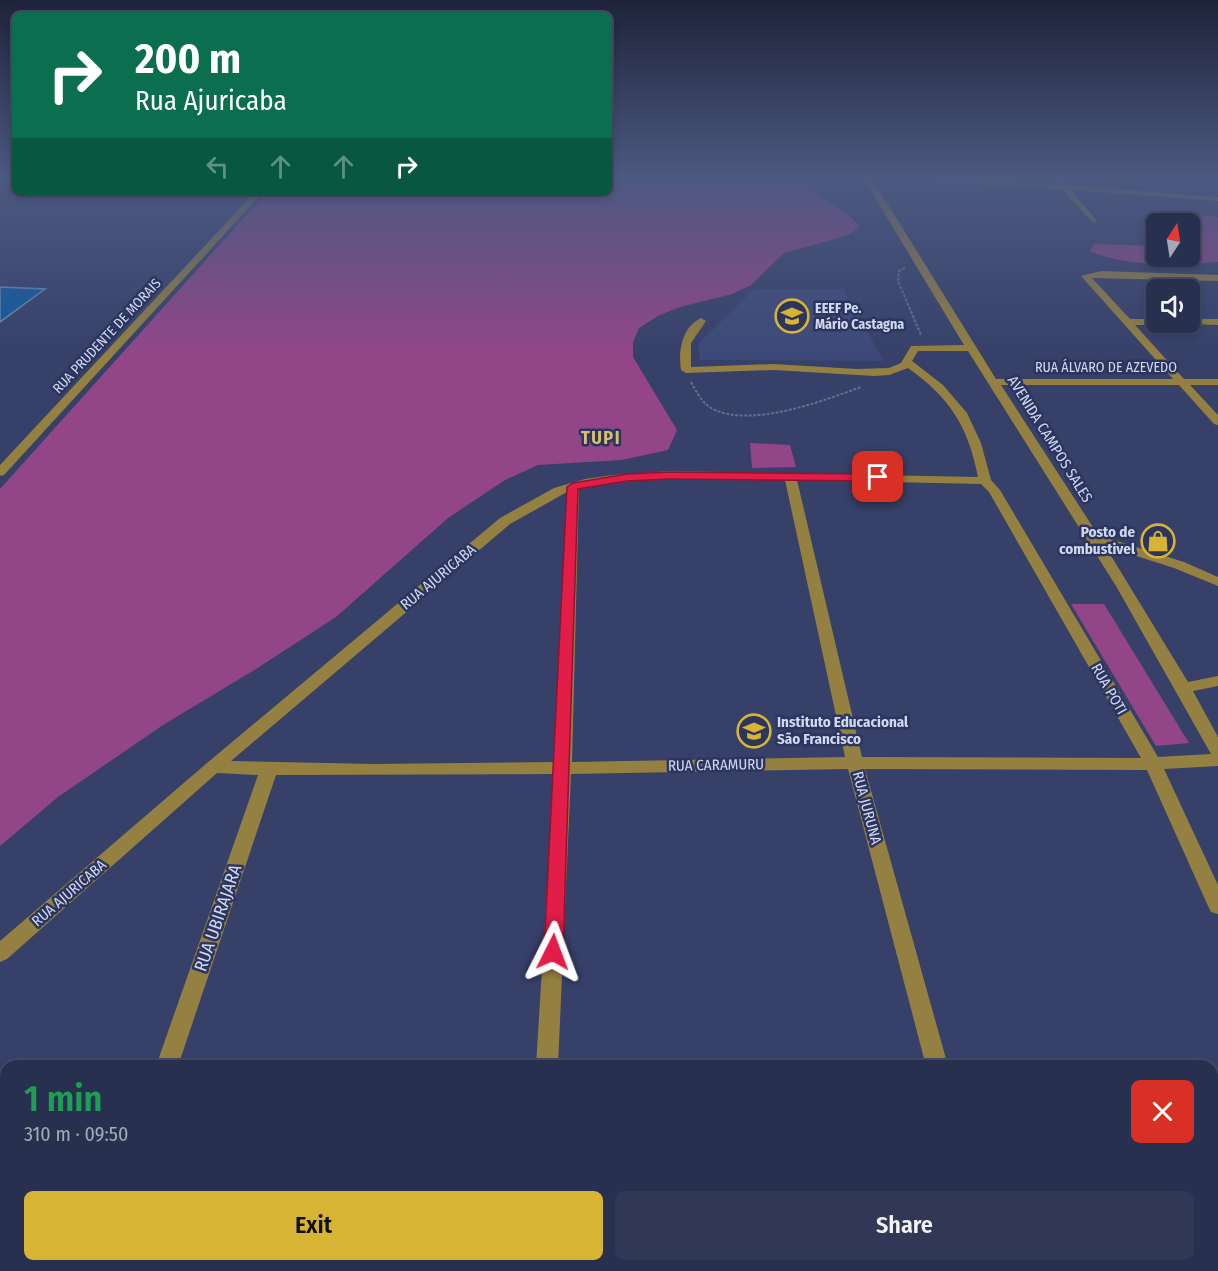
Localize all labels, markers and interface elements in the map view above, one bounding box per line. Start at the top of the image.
text: 200 m [135,34,241,84]
icon: right [36,36,114,114]
text: Rua Ajuricaba [135,85,287,117]
icon: left [201,150,234,183]
icon: ahead [264,150,297,183]
icon: ahead [327,150,360,183]
icon: right [390,150,423,183]
north arrow [1146,213,1200,267]
map controls [1146,213,1200,333]
street label: RUA PRUDENTE DE MORAIS [49,275,165,397]
button: sound [1146,279,1200,333]
school or university icon: EEEF Pe. Mário Castagna [774,298,810,334]
place label: EEEF Pe. Mário Castagna [815,300,904,333]
street label: RUA ÁLVARO DE AZEVEDO [1035,358,1177,376]
street label: AVENIDA CAMPOS SALES [1004,372,1096,506]
district label: TUPI [581,427,621,449]
pin [852,451,903,502]
icon: arrive [861,460,894,493]
place label: Posto de combustivel [1059,523,1136,558]
shop icon: Posto de combustivel [1140,523,1176,559]
street label: RUA AJURICABA [397,540,479,614]
street label: RUA POTI [1087,660,1131,718]
school or university icon: Instituto Educacional São Francisco [736,713,772,749]
place label: Instituto Educacional São Francisco [777,713,909,748]
street label: RUA CARAMURU [668,755,764,775]
street label: RUA JURUNA [849,769,885,847]
street label: RUA AJURICABA [28,856,110,930]
street label: RUA UBIRAJARA [189,861,247,974]
position arrow [521,920,585,984]
text: 1 min [24,1077,102,1121]
button: close [1131,1080,1194,1143]
text: 310 m · 09:50 [24,1122,128,1146]
button: Exit [24,1191,603,1260]
button: Share [615,1191,1194,1260]

